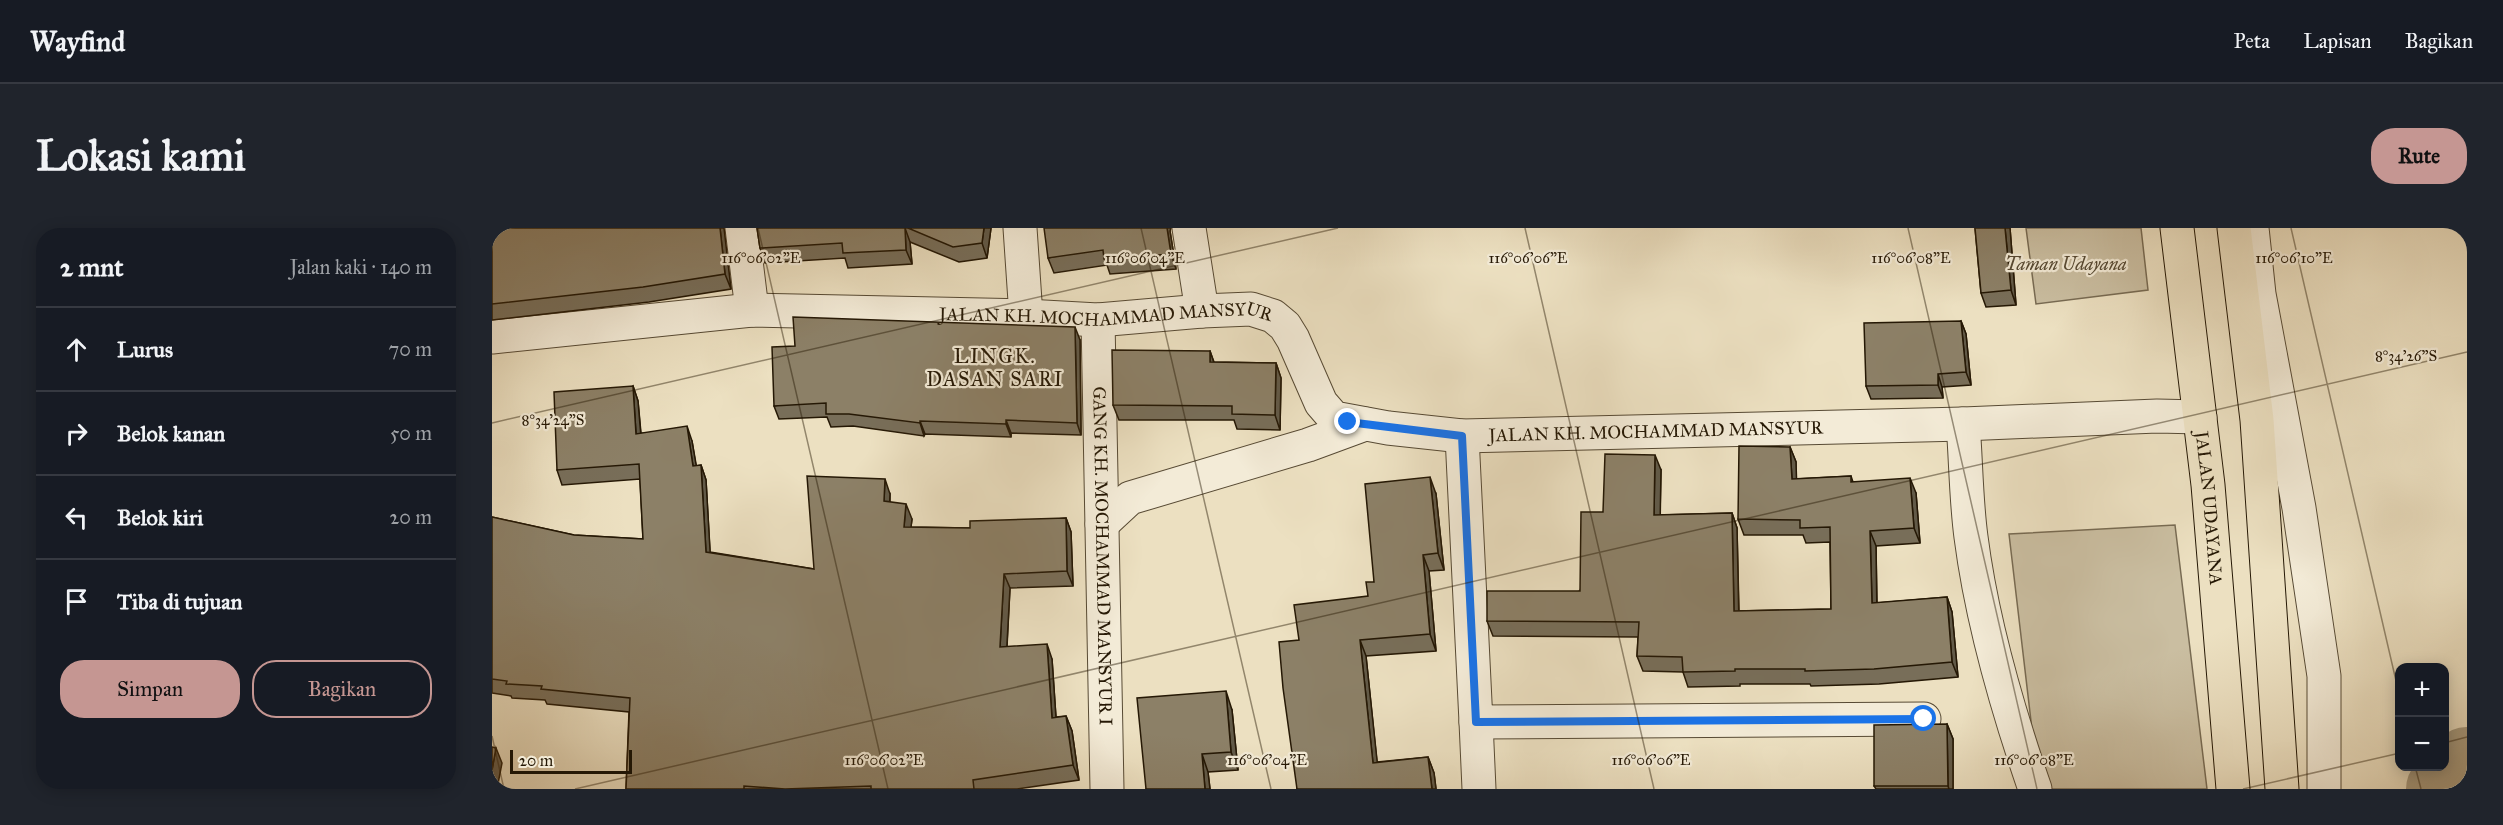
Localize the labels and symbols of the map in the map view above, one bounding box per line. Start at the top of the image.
text: 116°06'02"E [722,249,801,267]
text: 116°06'04"E [1105,249,1185,267]
text: 116°06'06"E [1488,249,1568,267]
text: 116°06'08"E [1871,249,1951,267]
text: 116°06'10"E [2255,249,2333,267]
park label: Taman Udayana [2005,253,2127,275]
street label: JALAN KH. MOCHAMMAD MANSYUR [937,297,1277,331]
district label: LINGK. DASAN SARI [926,344,1064,391]
text: 8°34'26"S [2375,347,2437,365]
street label: GANG KH. MOCHAMMAD MANSYUR I [1088,386,1117,726]
route end [1334,408,1360,434]
text: 8°34'24"S [522,411,584,429]
street label: JALAN KH. MOCHAMMAD MANSYUR [1486,416,1825,447]
street label: JALAN UDAYANA [2189,428,2227,586]
route start [1910,705,1936,731]
scale bar [510,747,632,774]
text: 116°06'02"E [845,751,924,769]
text: 116°06'04"E [1227,751,1307,769]
text: 116°06'06"E [1611,751,1691,769]
text: 116°06'08"E [1994,751,2074,769]

